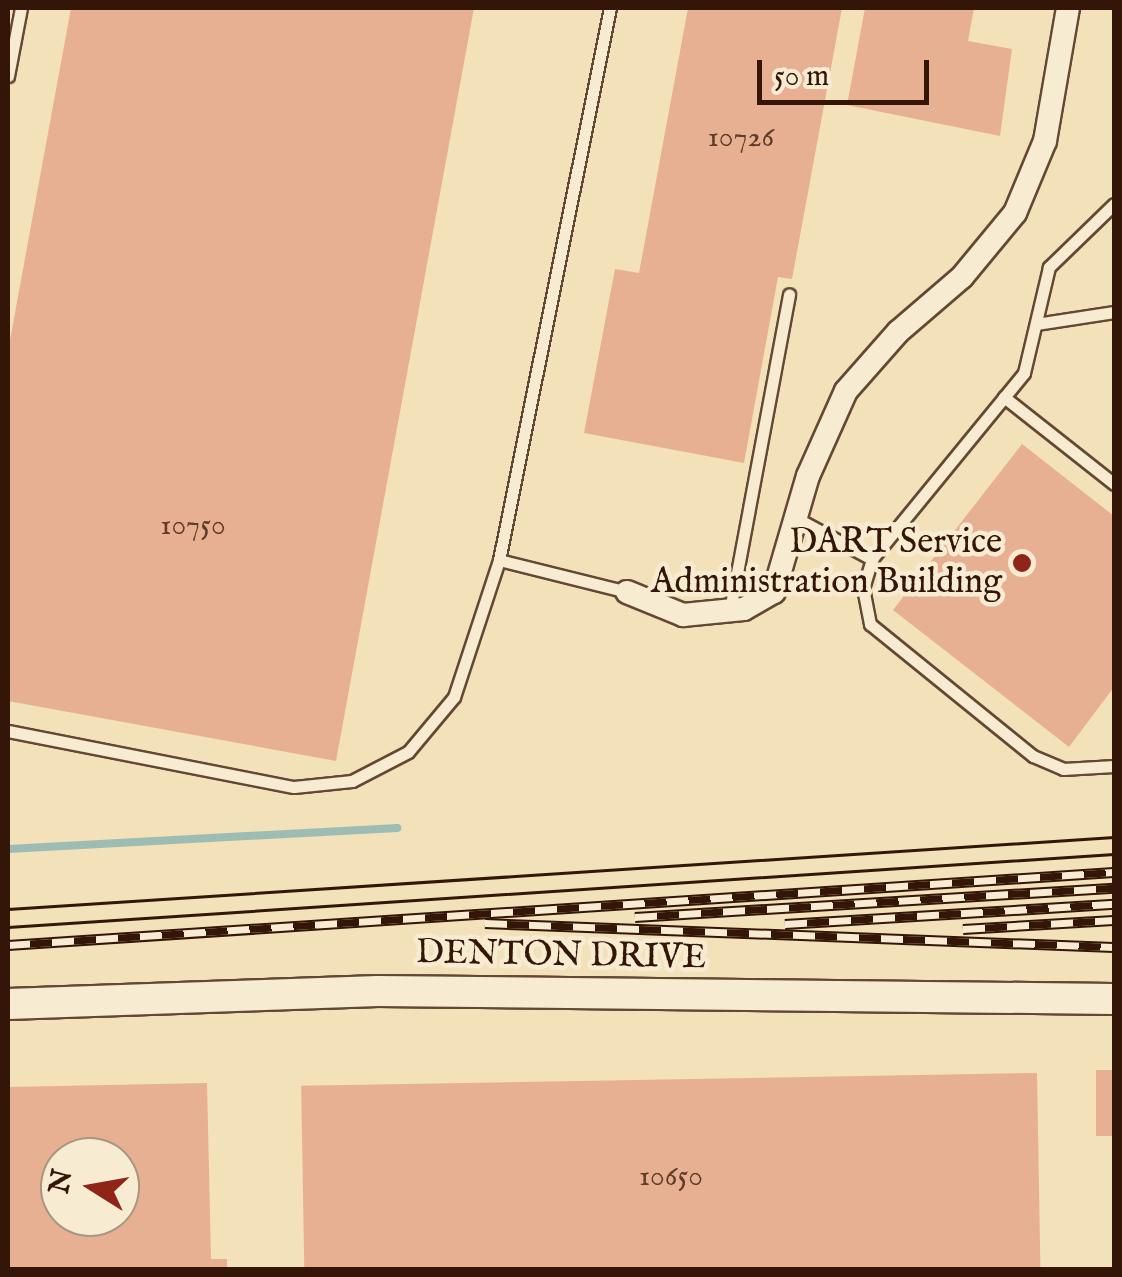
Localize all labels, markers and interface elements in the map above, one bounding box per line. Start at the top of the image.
scale bar [762,40,934,102]
text: 50 m [774,58,829,96]
house number: 10726 [708,120,774,156]
house number: 10750 [160,508,226,544]
place label: DART Service Administration Building [651,522,1002,604]
marker: DART Service Administration Building [1011,552,1033,574]
street label: DENTON DRIVE [415,932,707,980]
north arrow [40,1137,140,1237]
house number: 10650 [639,1159,703,1195]
text: N [43,1166,82,1197]

